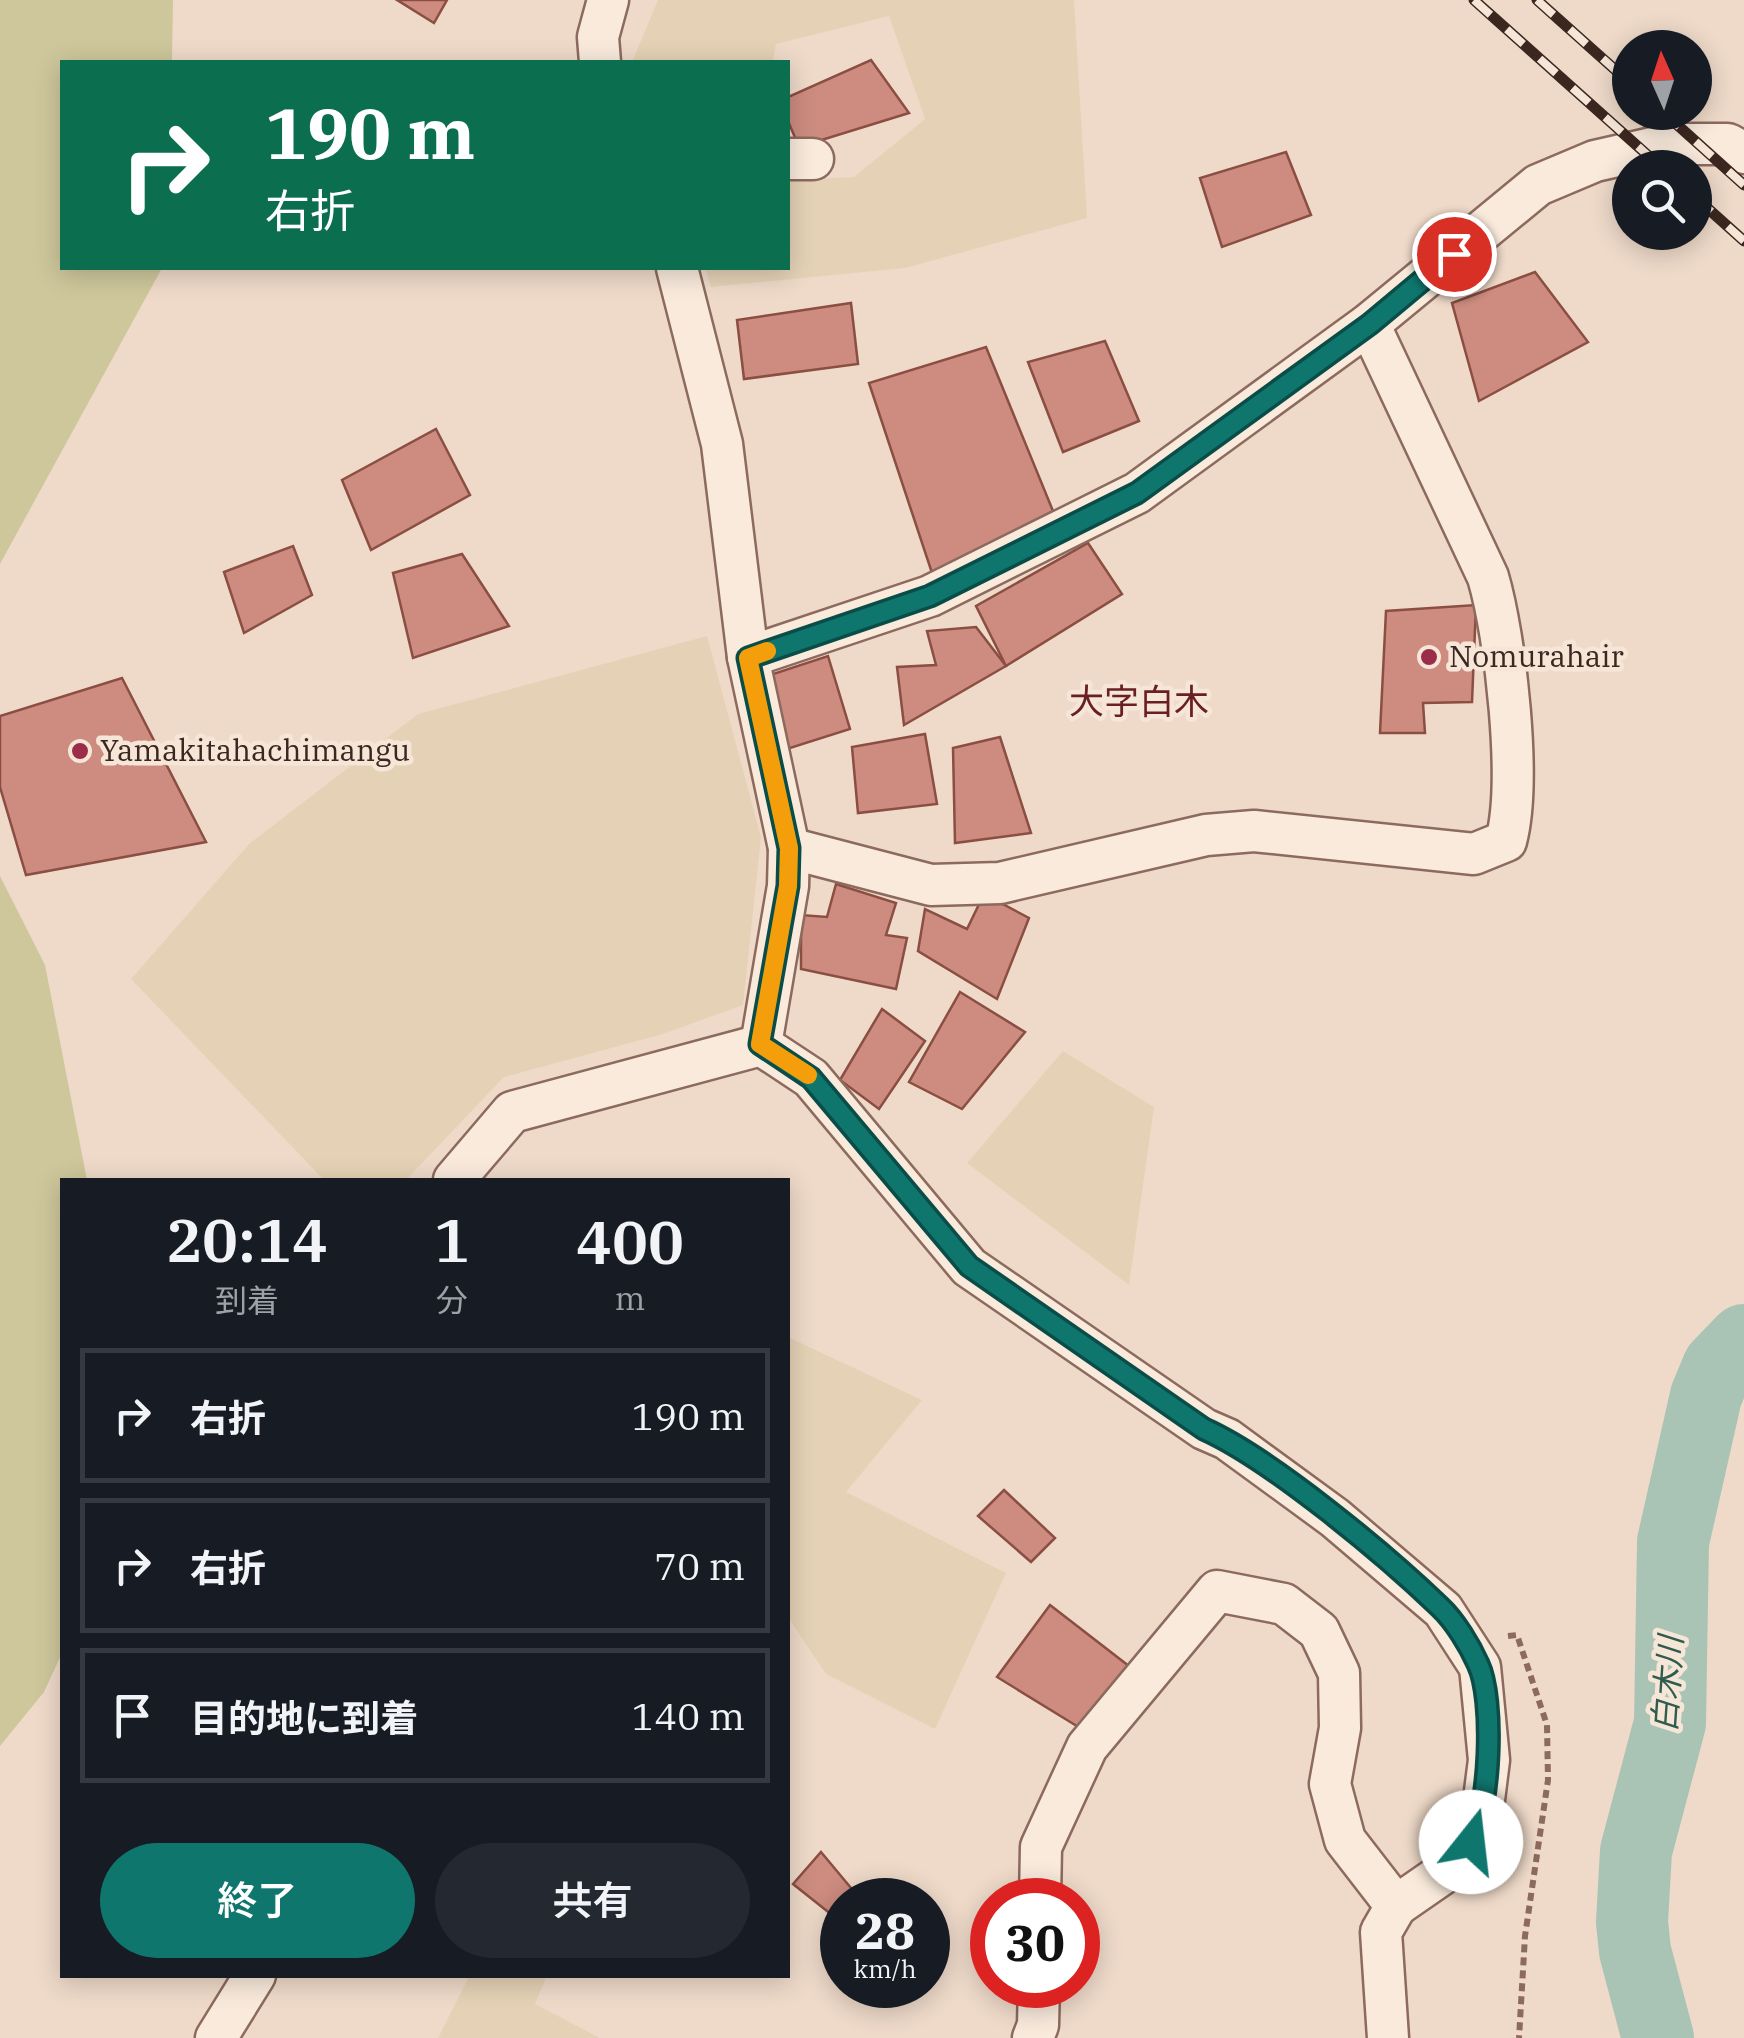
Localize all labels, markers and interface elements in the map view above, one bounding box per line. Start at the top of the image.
north arrow [1612,30,1712,130]
map controls [1612,30,1712,250]
text: 190 m [265,87,475,178]
icon: right [100,100,230,230]
button: search [1612,150,1712,250]
text: 右折 [265,181,355,239]
pin [1412,212,1497,297]
icon: arrive [1427,227,1482,282]
place label: Nomurahair [1449,636,1624,675]
marker: Nomurahair [1418,646,1440,668]
district label: 大字白木 [1069,678,1209,724]
place label: Yamakitahachimangu [100,730,410,769]
marker: Yamakitahachimangu [69,740,91,762]
text: 20:14 [166,1200,328,1279]
text: 1 [434,1200,470,1279]
text: 400 [576,1202,684,1281]
text: m [615,1277,645,1319]
text: 到着 [215,1279,279,1321]
text: 分 [436,1279,468,1321]
icon: right [105,1388,160,1443]
text: 190 m [632,1391,745,1440]
text: 右折 [190,1393,266,1442]
icon: right [105,1538,160,1593]
text: 70 m [654,1541,745,1590]
text: 右折 [190,1543,266,1592]
water label: 白木川 [1643,1632,1692,1733]
icon: arrive [105,1688,160,1743]
text: 140 m [632,1691,745,1740]
text: 目的地に到着 [190,1693,418,1742]
position arrow [1419,1790,1523,1894]
button: 終了 [100,1843,415,1958]
button: 共有 [435,1843,750,1958]
speed limit sign: 30 [970,1878,1100,2008]
text: 28 [855,1898,915,1963]
text: km/h [853,1952,917,1985]

